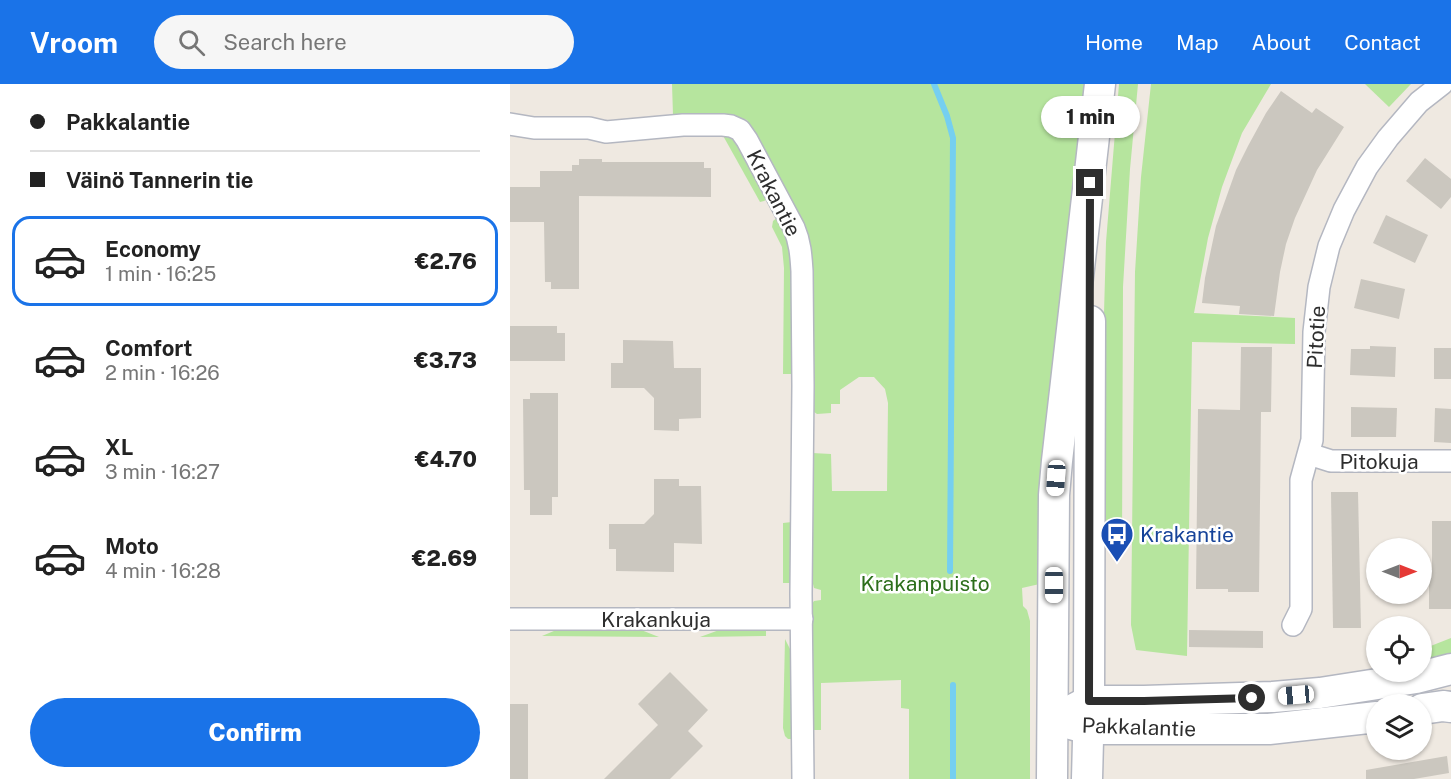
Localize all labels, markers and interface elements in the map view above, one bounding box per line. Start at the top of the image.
search box [154,15,574,69]
text: Vroom [30,26,118,59]
icon: search [175,26,208,59]
text: Search here [223,29,347,55]
text: Home [1085,30,1143,55]
text: Map [1176,30,1219,55]
text: About [1252,30,1311,55]
text: Contact [1344,30,1421,55]
callout: 1 min [1040,96,1140,138]
text: 1 min [1066,105,1115,129]
text: Pakkalantie [66,109,190,135]
street label: Krakantie [742,146,806,240]
text: Väinö Tannerin tie [66,167,254,193]
route end [1076,169,1103,196]
icon: car [33,234,87,288]
text: Economy [105,236,201,262]
text: €2.76 [415,248,477,274]
text: 1 min · 16:25 [105,262,216,286]
street label: Pitotie [1302,305,1330,369]
icon: car [33,333,87,387]
text: Comfort [105,335,192,361]
text: €3.73 [414,347,477,373]
text: 2 min · 16:26 [105,361,220,385]
icon: car [33,432,87,486]
text: XL [105,434,133,460]
text: €4.70 [415,446,477,472]
street label: Pitokuja [1339,449,1419,474]
car [1046,459,1066,497]
text: 3 min · 16:27 [105,460,220,484]
bus stop icon: Krakantie [1099,516,1135,563]
place label: Krakantie [1140,522,1234,547]
icon: car [33,531,87,585]
text: Moto [105,533,159,559]
north arrow [1366,538,1432,604]
map controls [1366,538,1432,760]
text: €2.69 [412,545,477,571]
text: 4 min · 16:28 [105,559,221,583]
car [1045,567,1063,603]
park label: Krakanpuisto [860,571,990,596]
street label: Krakankuja [601,607,711,632]
button: locate [1366,616,1432,682]
route start [1238,684,1265,711]
car [1277,684,1315,706]
button: layers [1366,694,1432,760]
button: Confirm [30,698,480,767]
street label: Pakkalantie [1081,713,1197,741]

